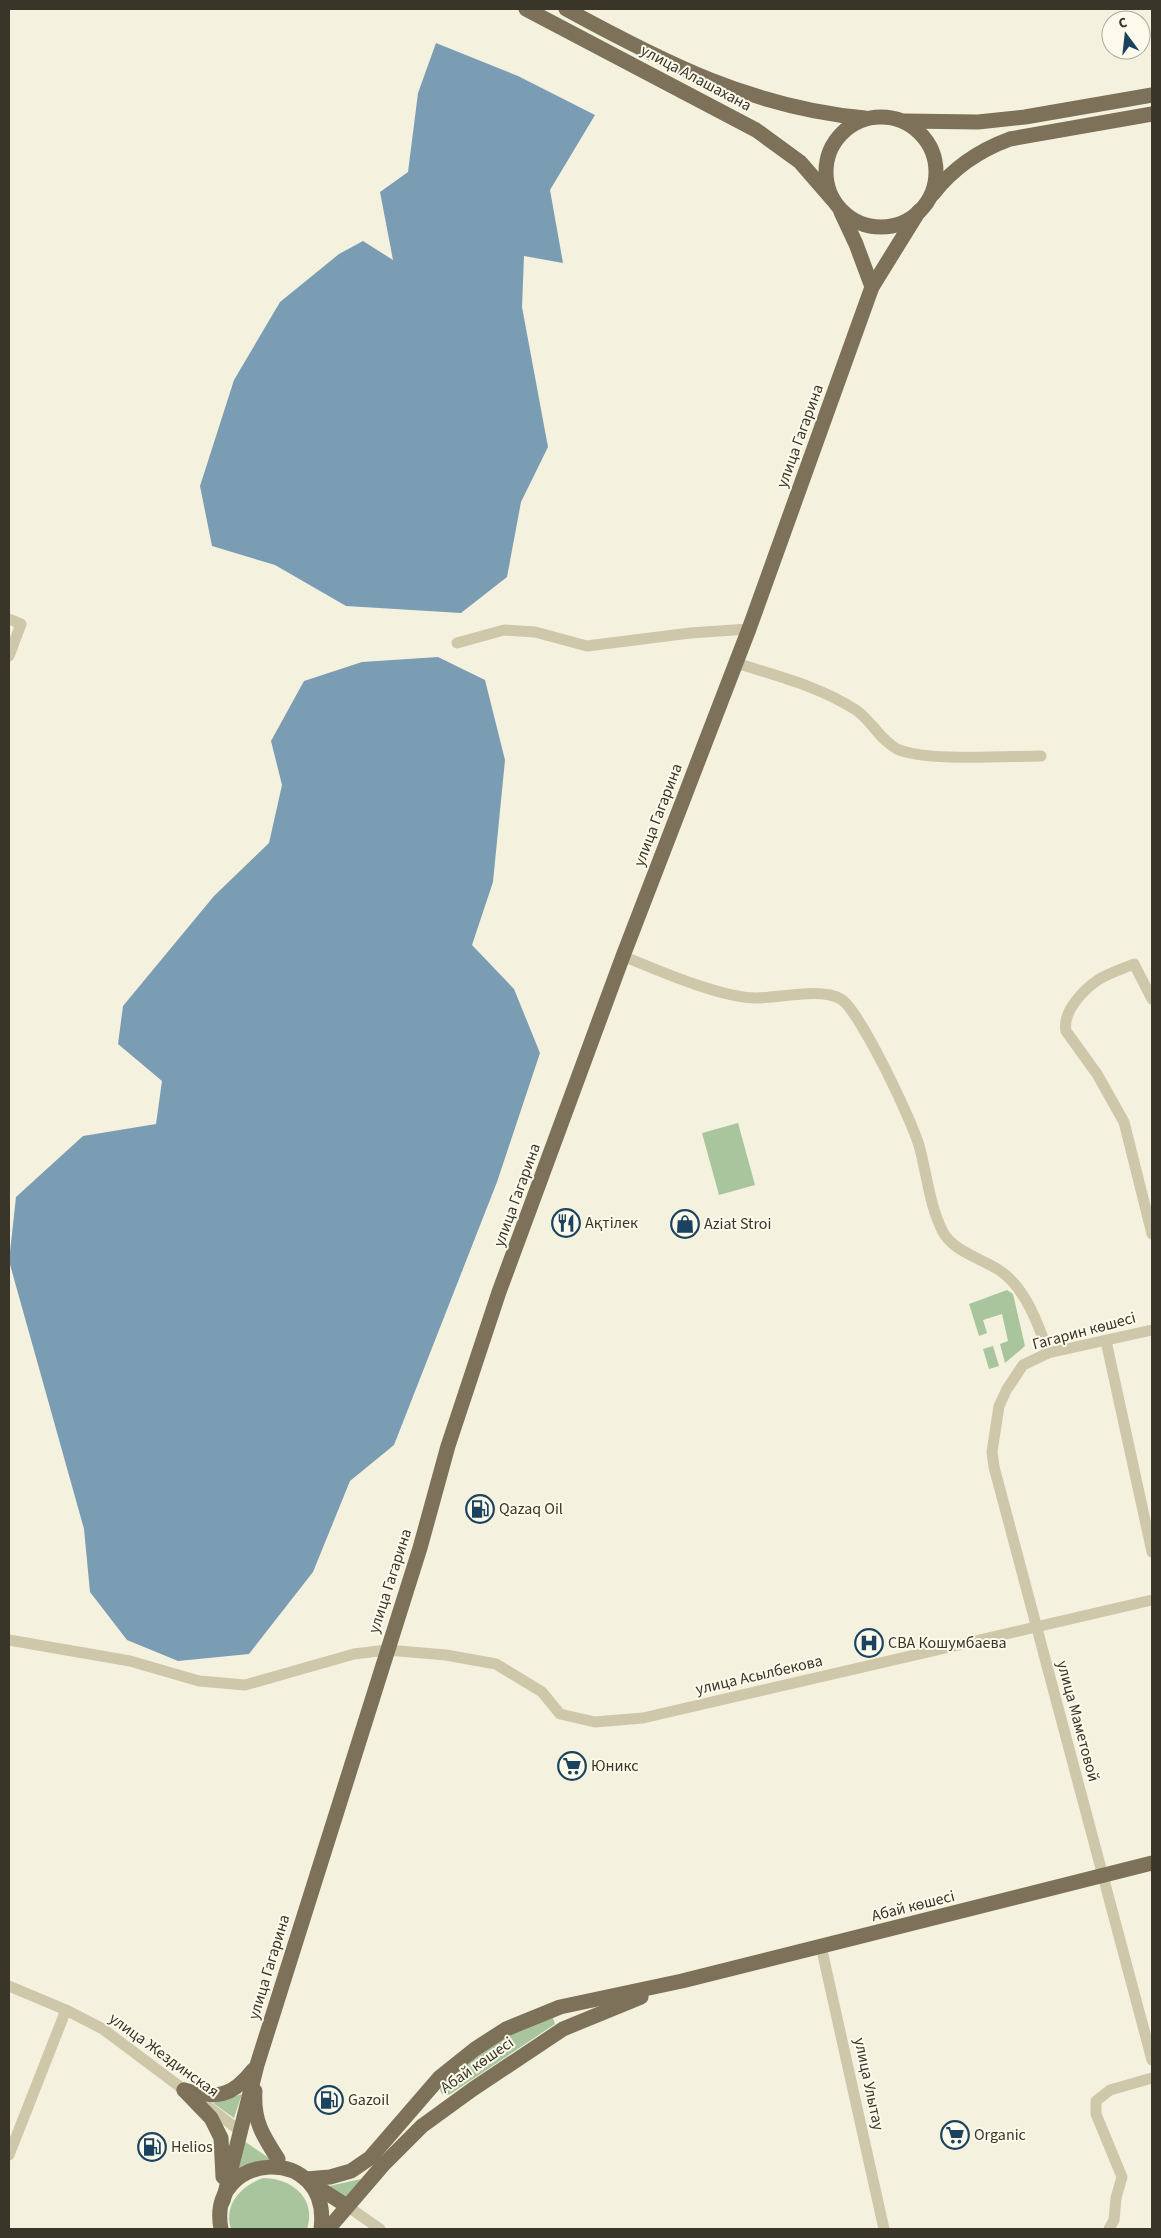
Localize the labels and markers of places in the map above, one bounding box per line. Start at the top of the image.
restaurant icon: Ақтілек [551,1208,581,1238]
shop icon: Aziat Stroi [670,1209,700,1239]
place label: Ақтілек [585,1212,638,1234]
place label: Aziat Stroi [704,1213,771,1235]
fuel station icon: Qazaq Oil [465,1494,495,1524]
place label: Qazaq Oil [499,1498,563,1520]
hospital icon: СВА Кошумбаева [854,1628,884,1658]
place label: СВА Кошумбаева [888,1632,1007,1654]
supermarket icon: Юникс [557,1751,587,1781]
place label: Юникс [591,1755,639,1777]
fuel station icon: Gazoil [314,2085,344,2115]
place label: Gazoil [348,2089,389,2111]
supermarket icon: Organic [940,2120,970,2150]
place label: Organic [974,2124,1026,2146]
fuel station icon: Helios [137,2132,167,2162]
place label: Helios [171,2136,213,2158]

